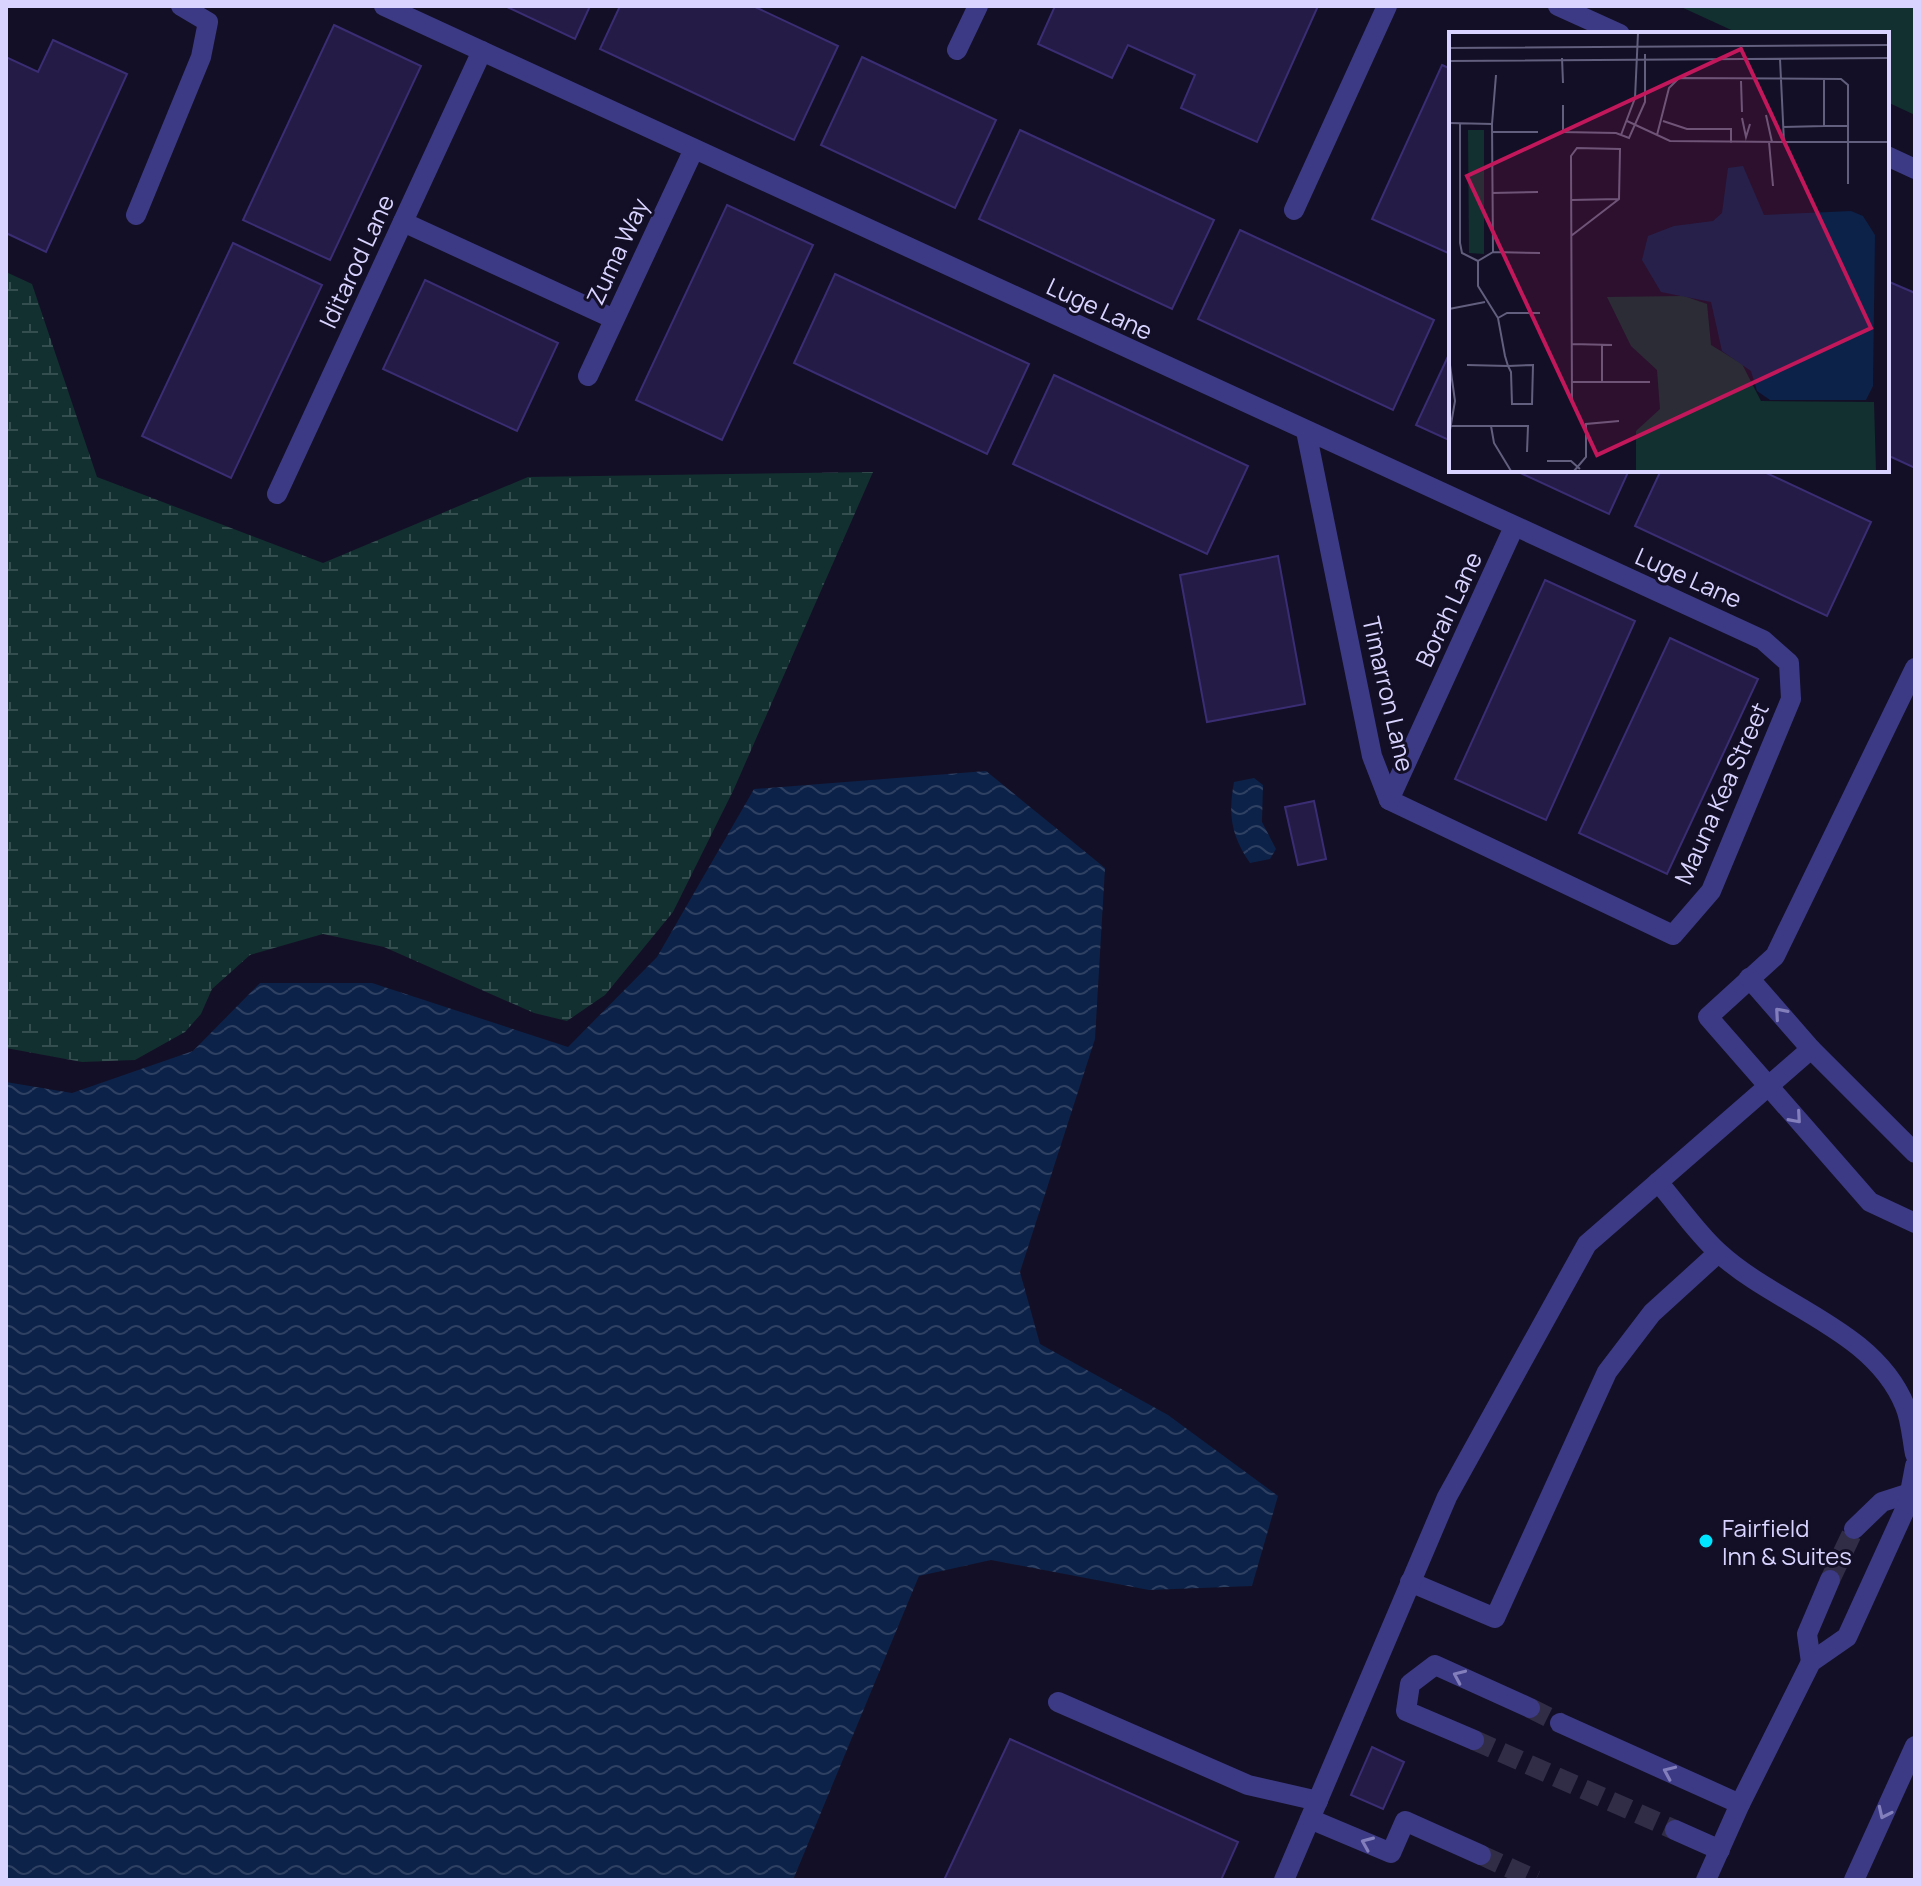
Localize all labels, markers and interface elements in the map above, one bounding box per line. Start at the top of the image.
inset map [1449,32,1889,472]
street label: Iditarod Lane [311,189,401,333]
street label: Zuma Way [578,192,656,310]
street label: Luge Lane [1042,269,1158,347]
street label: Luge Lane [1631,539,1747,615]
street label: Borah Lane [1407,546,1489,672]
street label: Timarron Lane [1355,613,1423,775]
street label: Mauna Kea Street [1666,697,1776,889]
one-way arrow [1776,1008,1790,1023]
one-way arrow [1787,1109,1801,1123]
place label: Fairfield Inn & Suites [1722,1511,1852,1572]
marker: Fairfield Inn & Suites [1697,1532,1715,1550]
one-way arrow [1452,1670,1467,1686]
one-way arrow [1662,1766,1677,1782]
one-way arrow [1878,1805,1894,1819]
one-way arrow [1360,1836,1375,1852]

